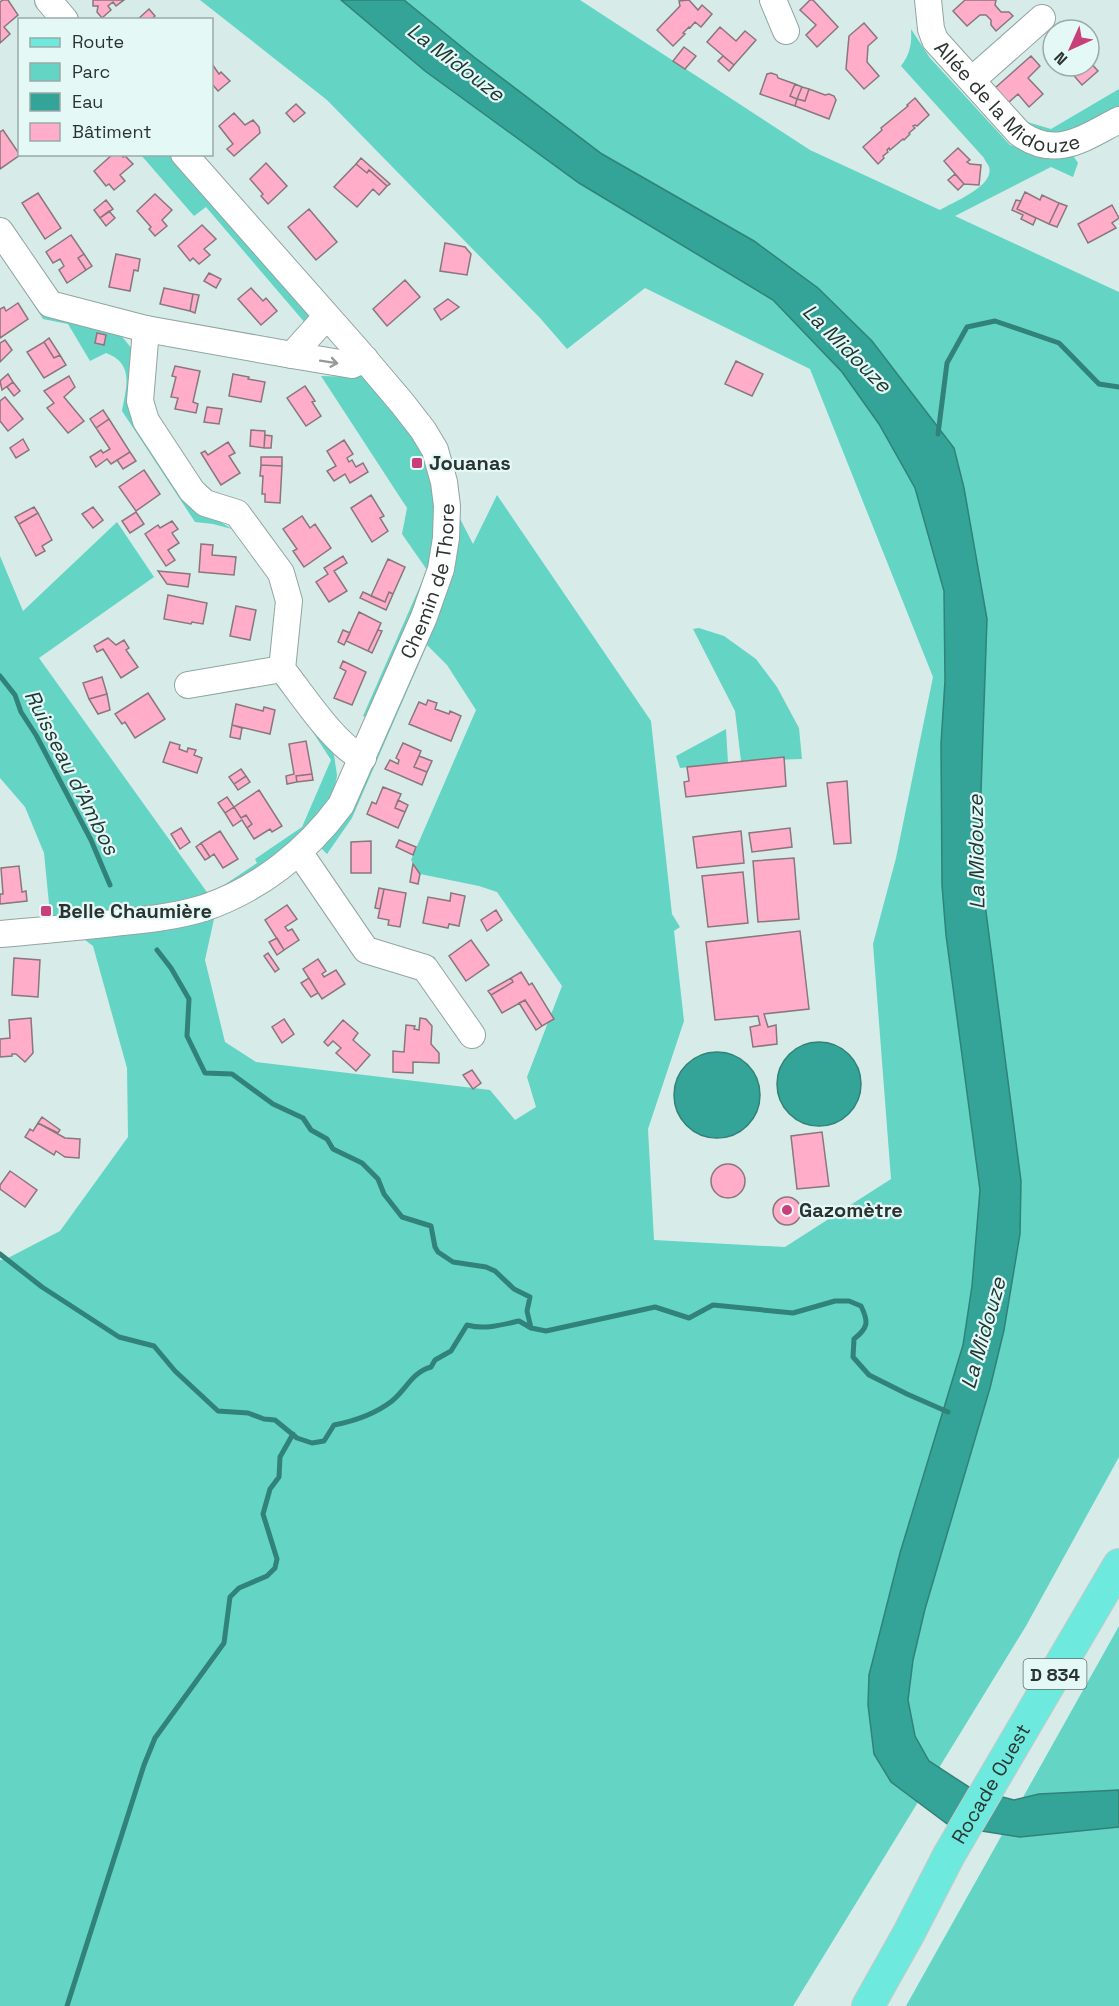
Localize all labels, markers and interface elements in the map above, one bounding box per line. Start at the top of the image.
water label: La Midouze [402,17,511,108]
legend [18,18,213,156]
north arrow [1041,18,1101,78]
text: Route [72,30,124,53]
street label: Allée de la Midouze [929,35,1083,159]
text: N [1050,47,1072,69]
text: Parc [72,60,110,83]
text: Eau [72,90,103,113]
text: Bâtiment [72,120,152,143]
water label: La Midouze [797,298,898,399]
one-way arrow [319,356,339,367]
place label: Jouanas [429,450,511,476]
marker: Jouanas [410,456,424,470]
street label: Chemin de Thore [394,503,460,663]
water label: Ruisseau d'Ambos [19,685,126,860]
water label: La Midouze [961,793,990,910]
place label: Belle Chaumière [58,898,212,924]
marker: Belle Chaumière [39,904,53,918]
place label: Gazomètre [799,1197,903,1223]
marker: Gazomètre [780,1203,794,1217]
water label: La Midouze [954,1273,1012,1392]
road number: D 834 [1024,1659,1086,1689]
street label: Rocade Ouest [945,1719,1036,1849]

